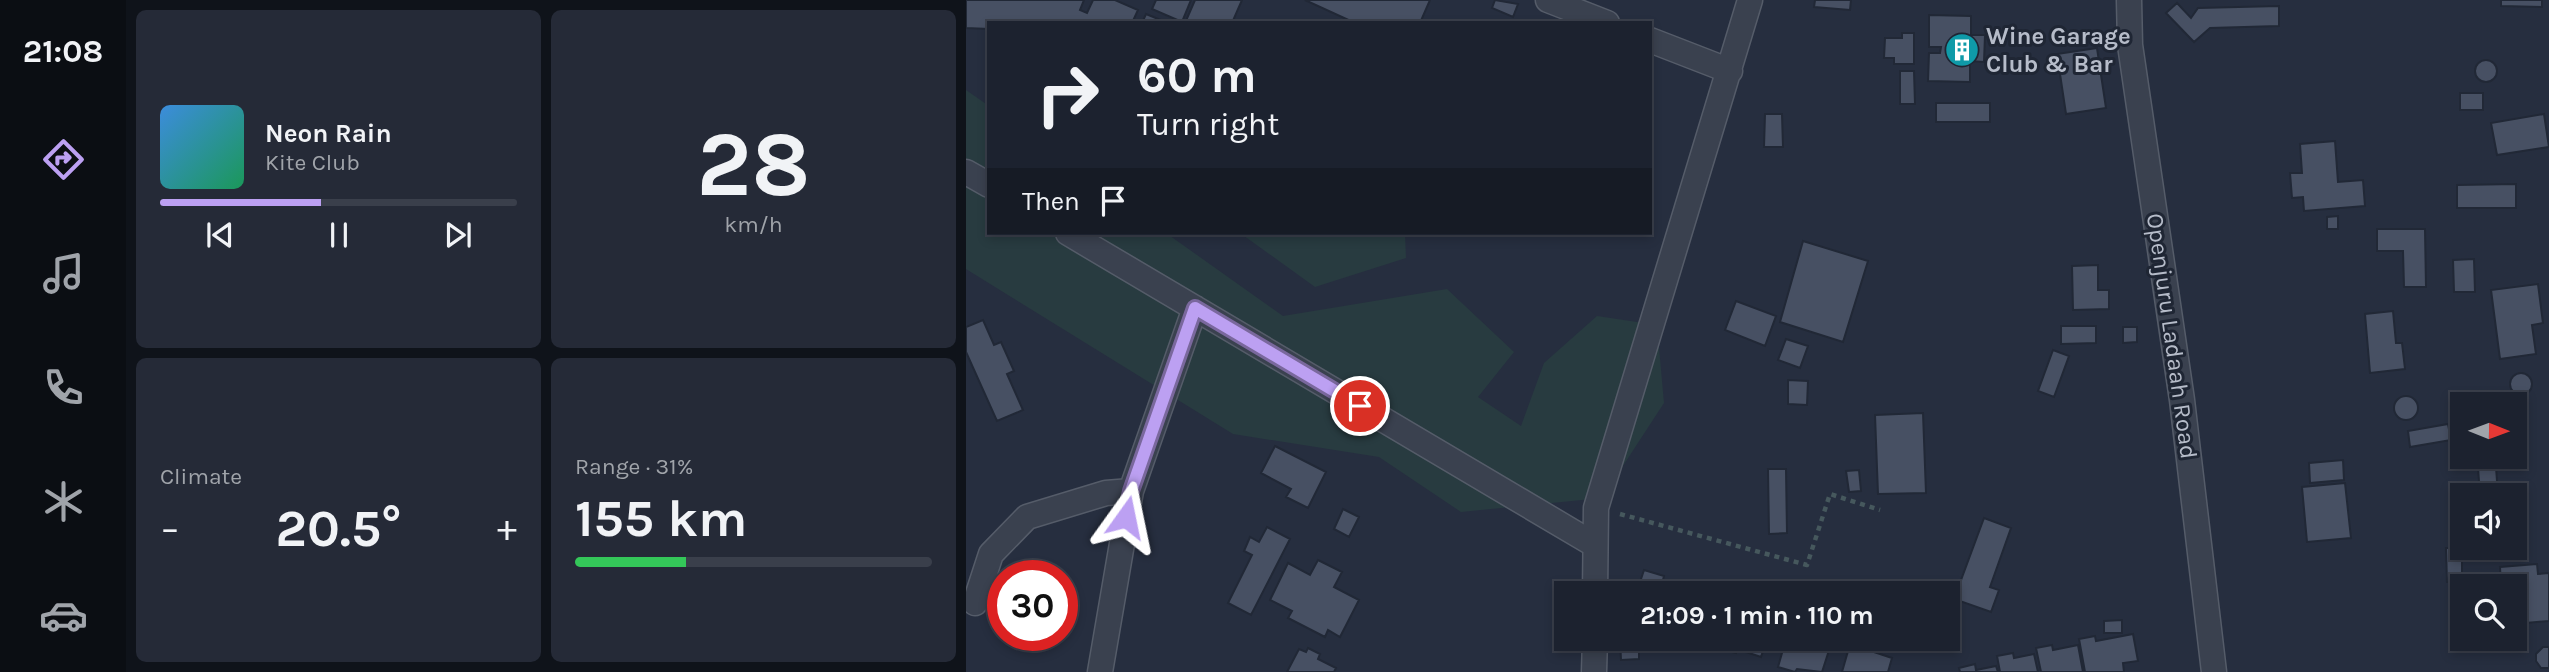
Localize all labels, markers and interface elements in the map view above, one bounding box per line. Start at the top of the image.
place label: Wine Garage Club & Bar [1986,22,2131,78]
building icon: Wine Garage Club & Bar [1943,31,1981,69]
text: 21:08 [23,33,103,70]
text: 60 m [1137,47,1257,104]
icon: right [1022,49,1113,140]
text: Turn right [1137,106,1279,143]
text: 28 [697,112,810,218]
text: Neon Rain [265,118,392,149]
icon: directions [39,135,88,184]
text: Kite Club [265,149,360,176]
icon: arrive [1094,182,1132,220]
text: Then [1022,186,1080,217]
text: km/h [724,211,783,238]
street label: Openjuru Ladaah Road [2141,211,2203,461]
icon: previous [201,216,239,254]
icon: pause [320,216,358,254]
icon: next [439,216,477,254]
icon: music [39,249,88,298]
icon: phone [39,363,88,412]
pin [1330,376,1390,436]
icon: arrive [1341,387,1379,425]
north arrow [2450,392,2527,469]
map controls [2450,392,2527,651]
text: Range · 31% [575,453,693,480]
text: Climate [160,463,242,490]
icon: climate [39,477,88,526]
position arrow [1089,480,1163,554]
button: sound [2450,483,2527,560]
text: 155 km [575,488,747,549]
text: 20.5° [276,498,402,559]
text: − [160,506,180,551]
text: + [497,506,517,551]
speed limit sign: 30 [987,560,1078,651]
button: search [2450,574,2527,651]
icon: car [39,591,88,640]
text: 21:09 · 1 min · 110 m [1640,600,1874,631]

